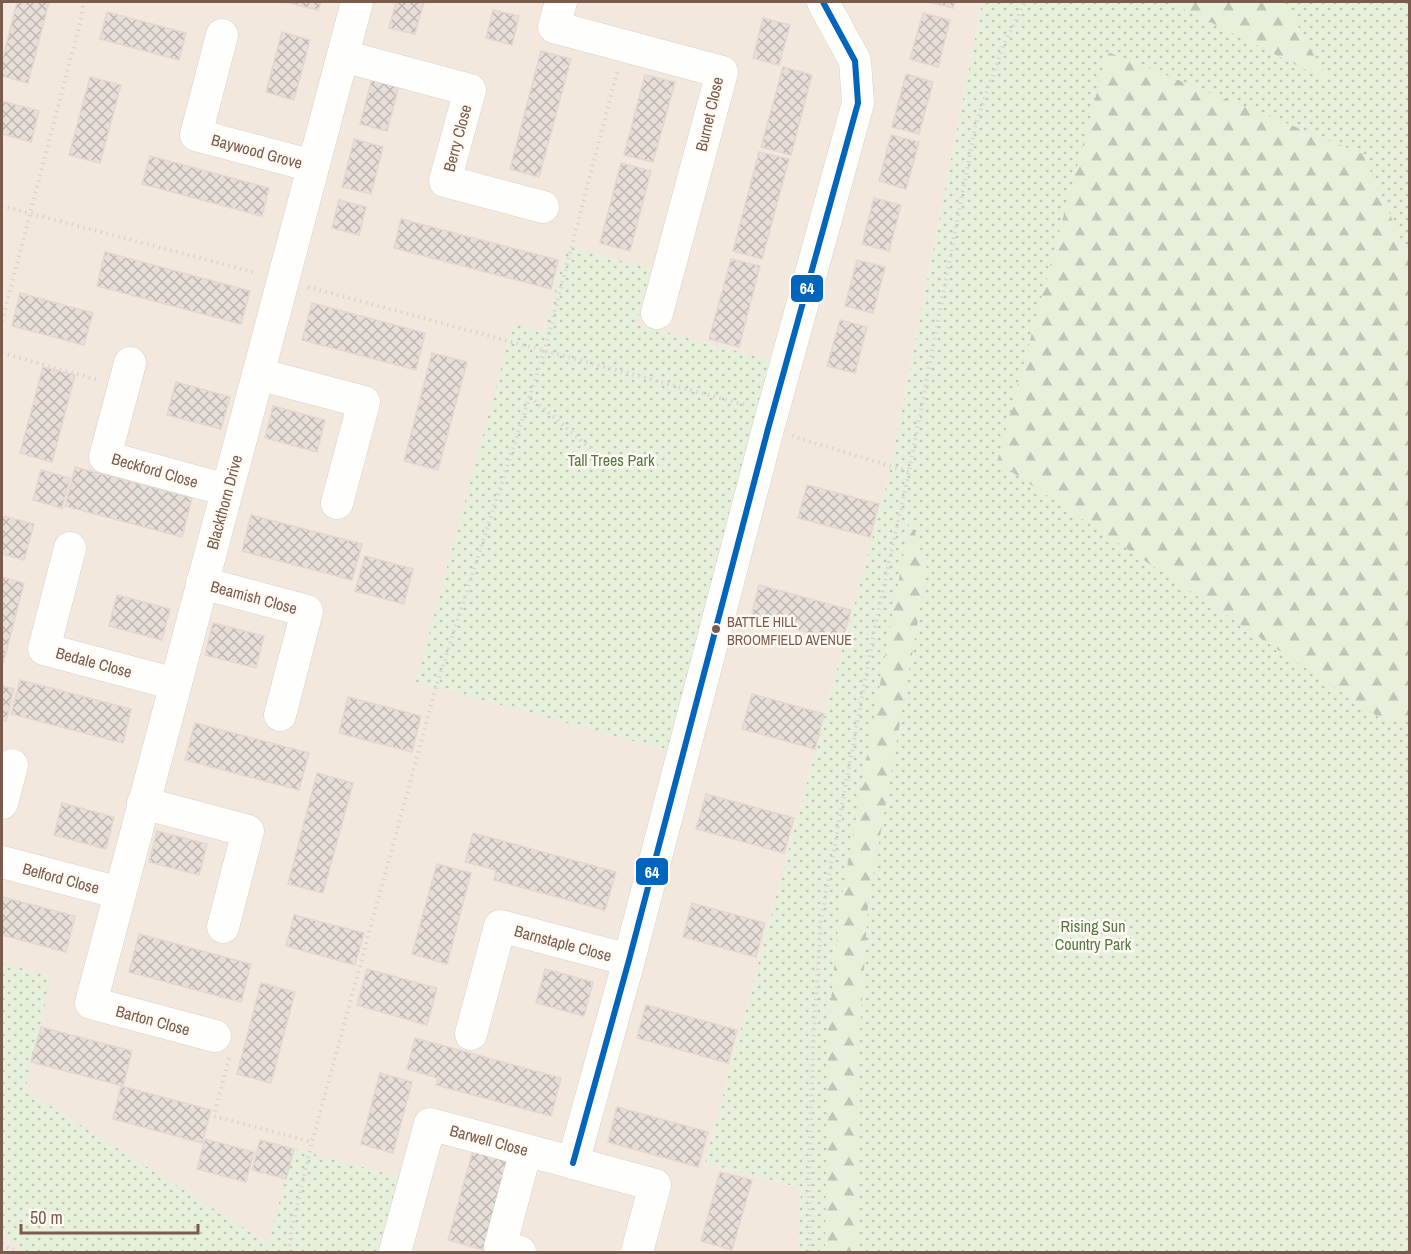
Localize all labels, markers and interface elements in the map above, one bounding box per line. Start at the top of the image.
street label: Burnet Close [690,75,728,153]
street label: Berry Close [438,102,476,174]
street label: Baywood Grove [209,128,305,174]
line badge: 64 [790,274,824,303]
text: 64 [800,277,815,299]
street label: Beckford Close [109,447,201,493]
park label: Tall Trees Park [567,449,655,471]
street label: Blackthorn Drive [201,452,247,552]
street label: Beamish Close [208,575,300,619]
place label: BATTLE HILL BROOMFIELD AVENUE [727,613,852,649]
marker: BATTLE HILL BROOMFIELD AVENUE [710,623,722,635]
street label: Bedale Close [53,641,135,683]
street label: Belford Close [20,857,102,899]
line badge: 64 [635,857,669,886]
text: 64 [645,861,660,883]
park label: Rising Sun Country Park [1055,915,1132,955]
street label: Barnstaple Close [512,919,614,967]
street label: Barton Close [114,1000,192,1040]
street label: Barwell Close [447,1119,531,1161]
scale bar [21,1197,198,1235]
text: 50 m [30,1205,63,1230]

